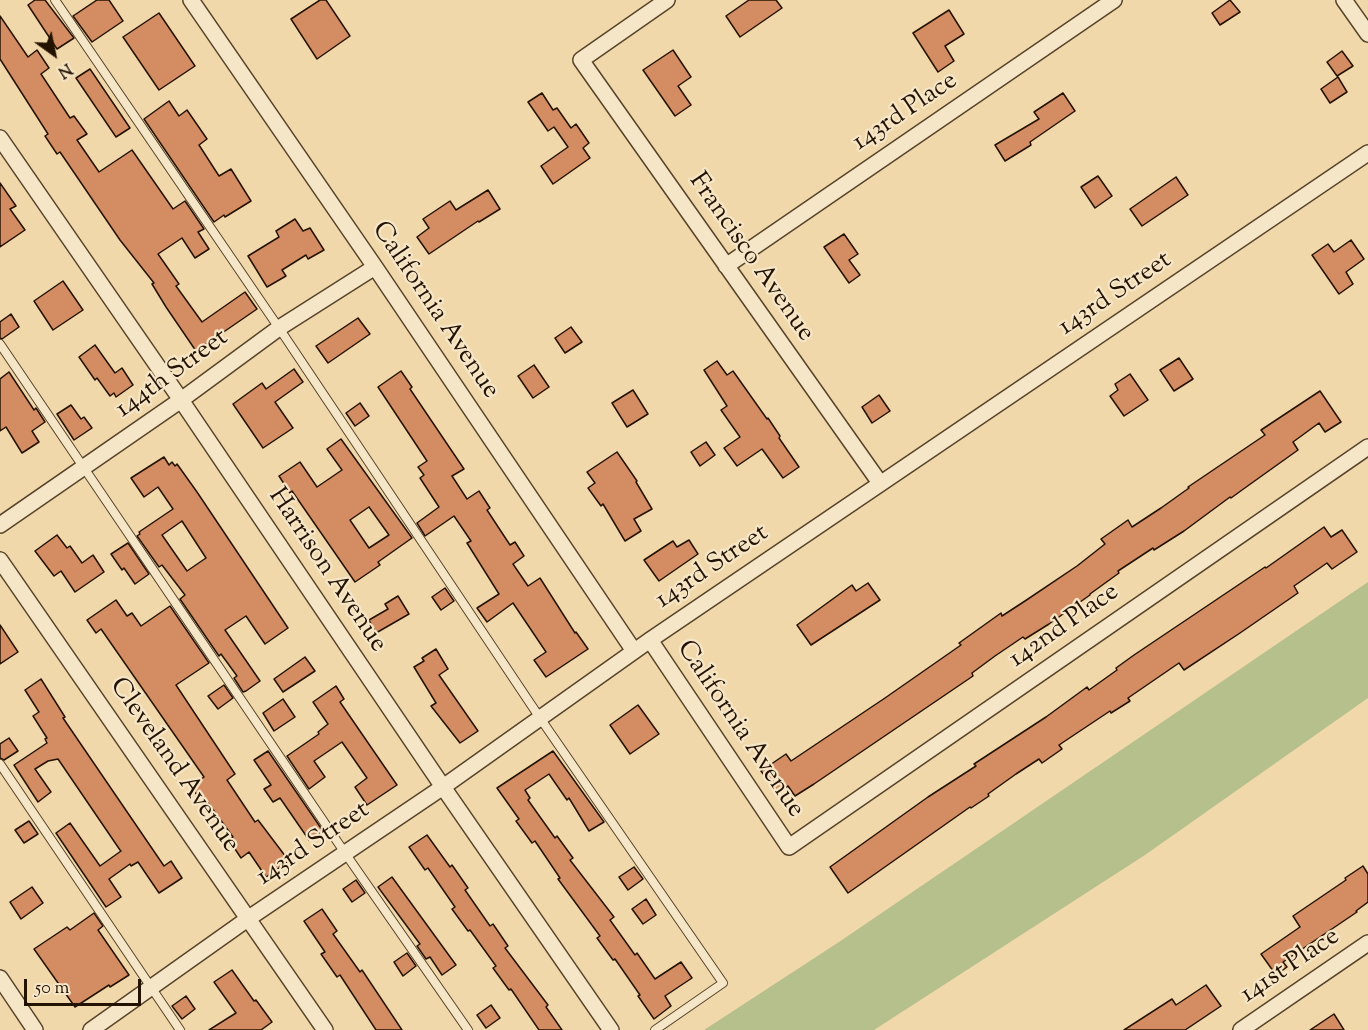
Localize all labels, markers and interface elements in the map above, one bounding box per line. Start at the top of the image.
north arrow [24,24,84,84]
text: N [52,56,76,83]
street label: 143rd Place [848,67,964,159]
street label: Francisco Avenue [680,168,820,348]
street label: California Avenue [363,217,505,405]
street label: 143rd Street [1054,246,1178,344]
street label: 144th Street [111,324,235,426]
street label: Harrison Avenue [260,483,392,659]
street label: 143rd Street [651,519,775,617]
street label: 142nd Place [1004,578,1126,676]
street label: California Avenue [668,636,810,824]
street label: Cleveland Avenue [101,673,245,859]
street label: 143rd Street [252,796,376,894]
street label: 141st Place [1236,923,1346,1011]
scale bar [27,967,144,1005]
text: 50 m [35,976,69,1002]

